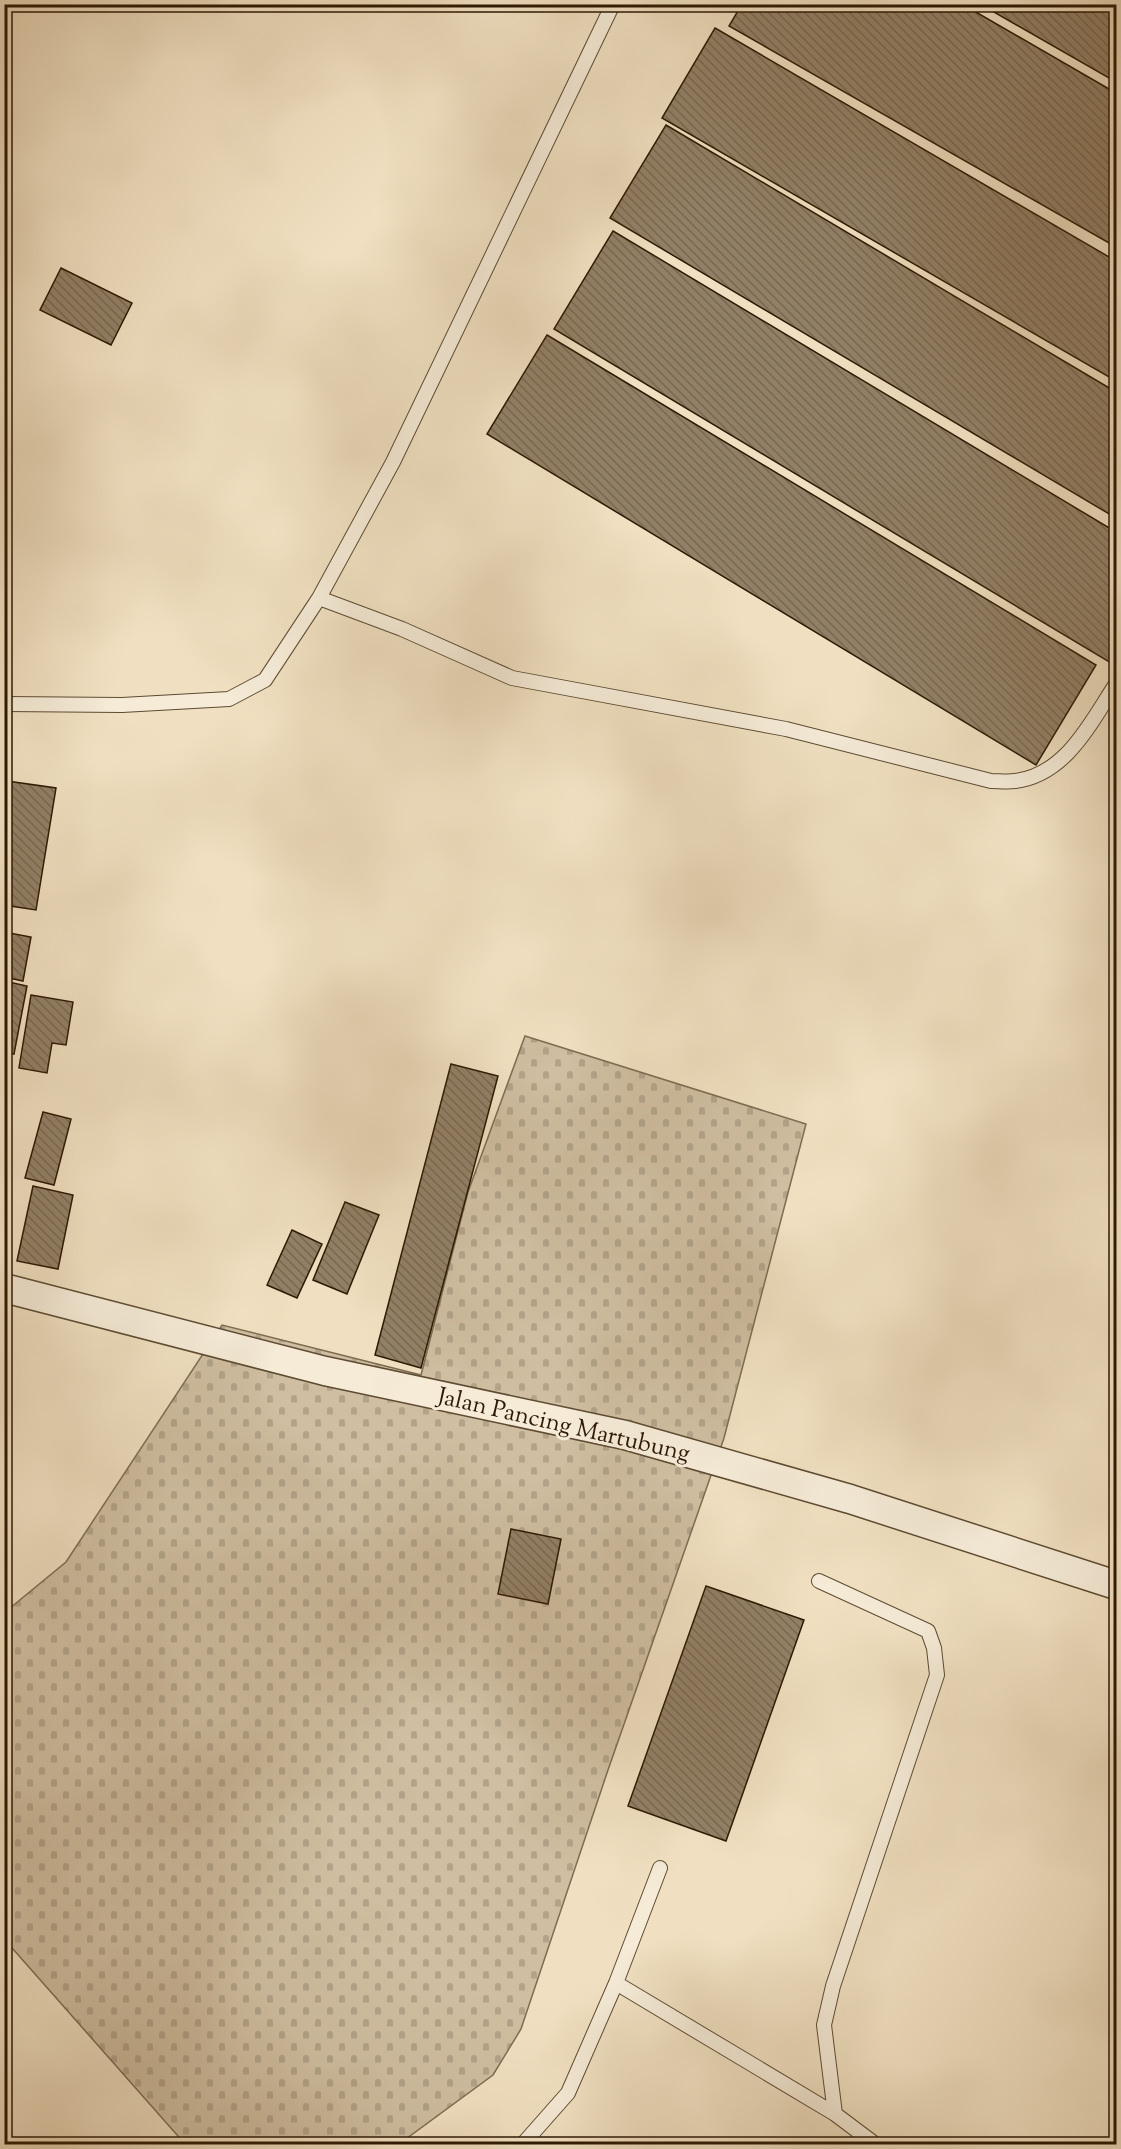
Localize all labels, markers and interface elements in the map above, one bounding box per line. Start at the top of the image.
street label: Jalan Pancing Martubung [432,1380,693,1472]

